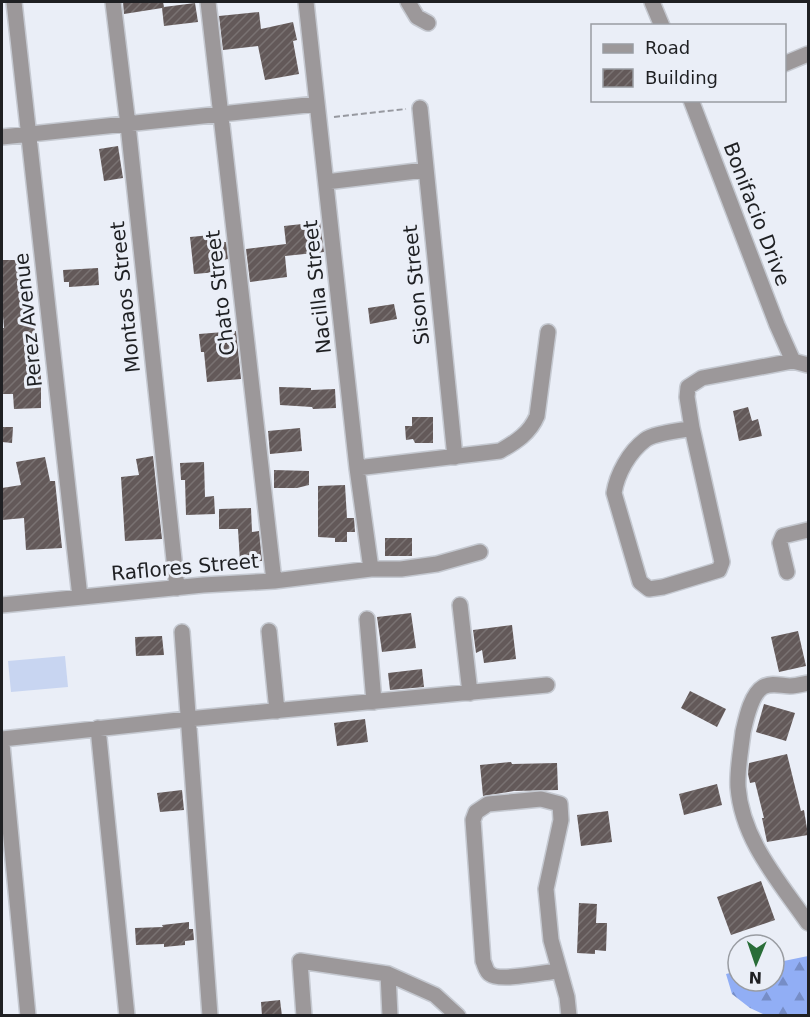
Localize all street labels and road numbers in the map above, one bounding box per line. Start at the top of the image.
street label: Bonifacio Drive [719,139,795,289]
street label: Nacilla Street [298,219,336,355]
street label: Montaos Street [105,220,145,374]
street label: Sison Street [398,224,434,346]
street label: Chato Street [200,229,240,357]
street label: Perez Avenue [9,252,47,388]
street label: Raflores Street [110,549,260,585]

